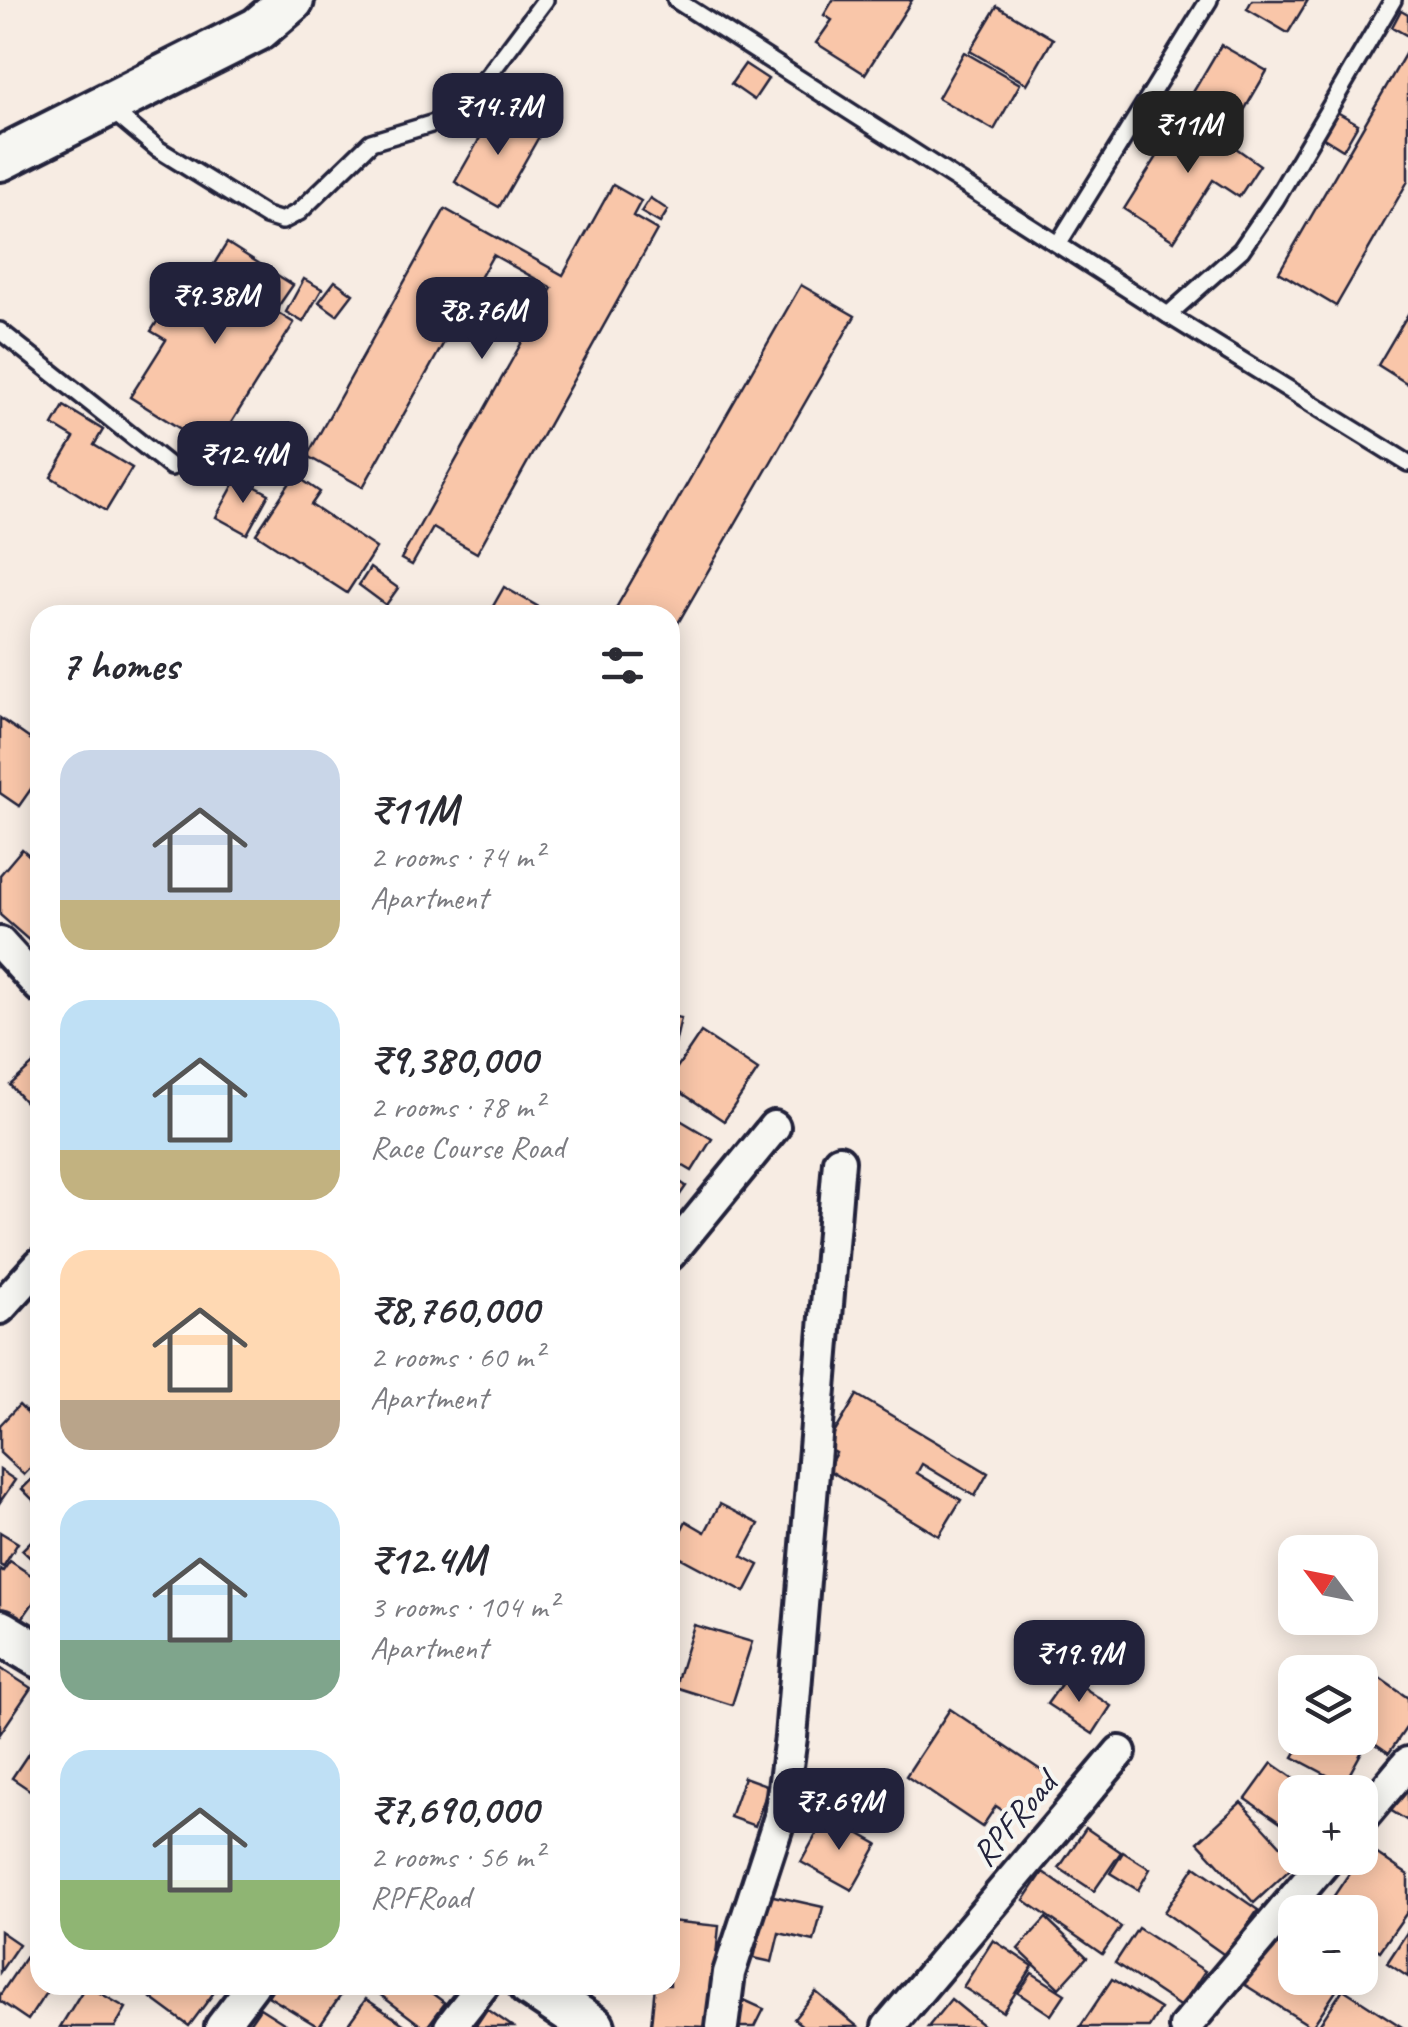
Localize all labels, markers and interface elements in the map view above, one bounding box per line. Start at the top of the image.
pin: ₹14.7M [417,73,579,158]
text: ₹14.7M [454,85,542,126]
pin: ₹11M [1129,91,1247,176]
text: ₹11M [1155,103,1221,144]
pin: ₹9.38M [134,262,296,347]
text: ₹9.38M [172,274,258,315]
pin: ₹8.76M [401,277,563,362]
text: ₹8.76M [438,289,526,330]
pin: ₹12.4M [162,421,324,506]
text: ₹12.4M [199,433,287,474]
icon: filters [595,638,650,693]
text: 7 homes [60,639,178,692]
text: ₹11M [370,783,457,836]
icon: home [140,790,260,910]
text: 2 rooms · 74 m² [370,836,543,877]
text: Apartment [370,877,488,918]
text: ₹9,380,000 [370,1033,537,1086]
icon: home [140,1040,260,1160]
text: 2 rooms · 78 m² [370,1086,543,1127]
text: Race Course Road [370,1127,564,1168]
text: ₹8,760,000 [370,1283,539,1336]
icon: home [140,1290,260,1410]
text: 2 rooms · 60 m² [370,1336,543,1377]
text: Apartment [370,1377,488,1418]
text: ₹12.4M [370,1533,485,1586]
north arrow [1278,1535,1378,1635]
map controls [1278,1535,1378,1995]
icon: home [140,1540,260,1660]
text: 3 rooms · 104 m² [370,1586,557,1627]
pin: ₹19.9M [998,1620,1160,1705]
text: Apartment [370,1627,488,1668]
text: ₹19.9M [1036,1632,1122,1673]
button: layers [1278,1655,1378,1755]
street label: RPFRoad [961,1758,1070,1876]
pin: ₹7.69M [758,1768,920,1853]
button: + [1278,1775,1378,1875]
text: ₹7.69M [795,1780,883,1821]
text: ₹7,690,000 [370,1783,538,1836]
icon: home [140,1790,260,1910]
text: 2 rooms · 56 m² [370,1836,543,1877]
text: RPFRoad [370,1877,470,1918]
button: − [1278,1895,1378,1995]

